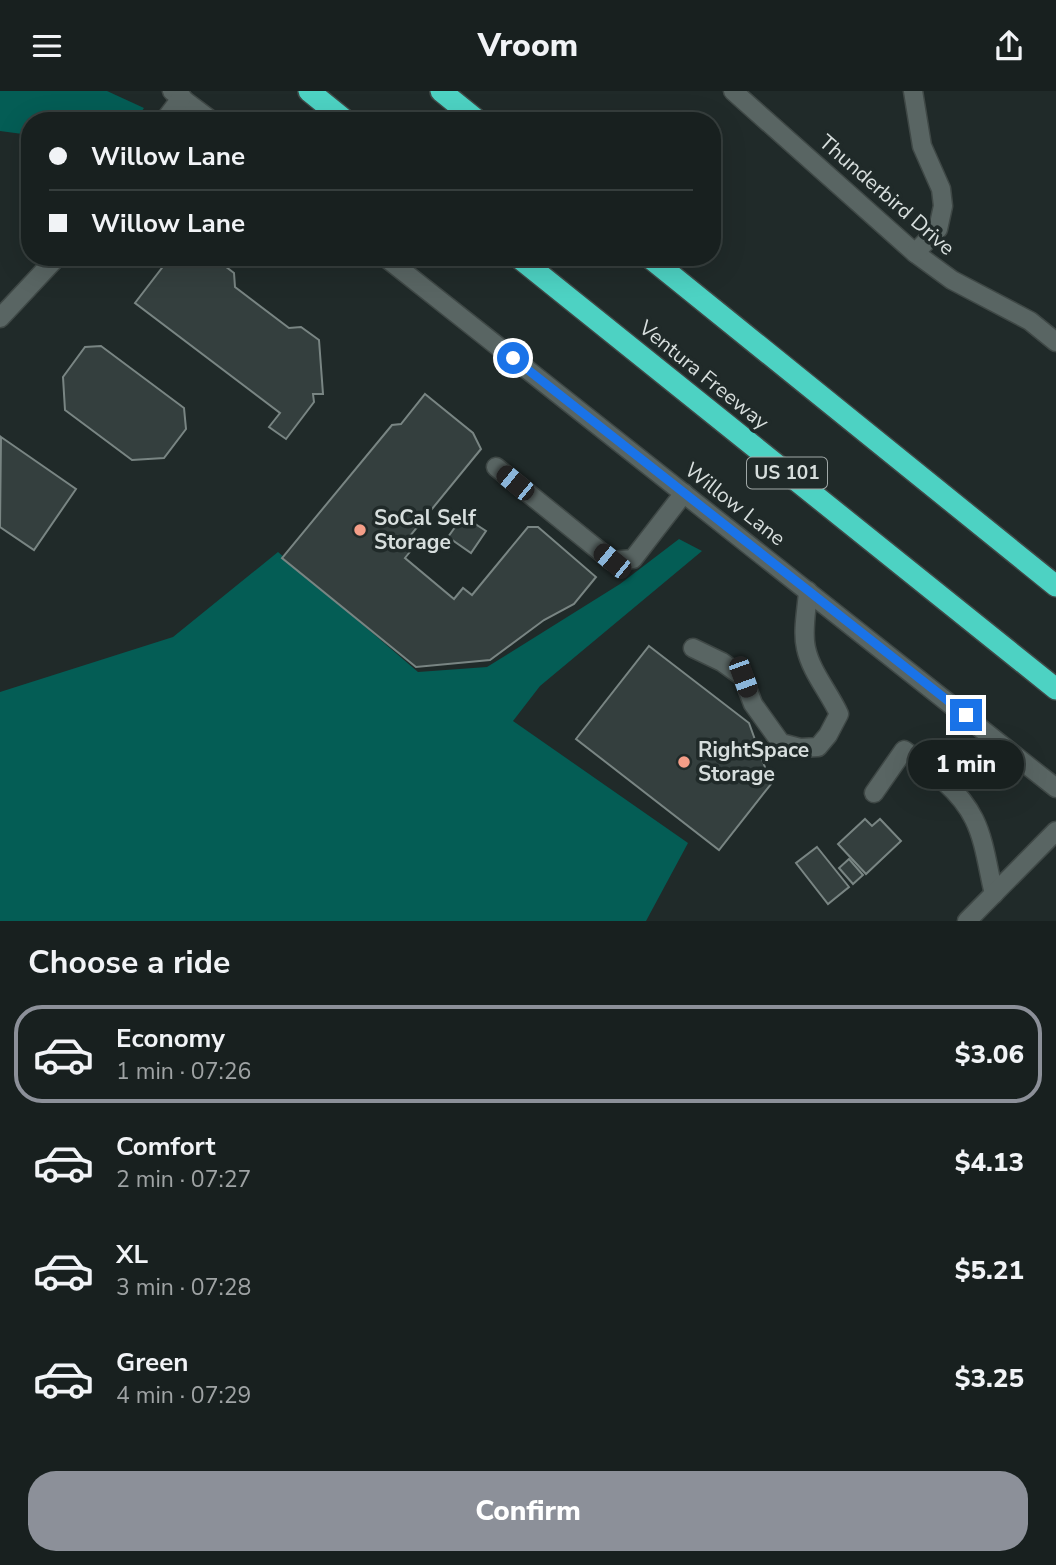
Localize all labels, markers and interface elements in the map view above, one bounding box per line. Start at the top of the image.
text: Vroom [478,24,578,67]
icon: menu [28,27,66,65]
icon: share [990,27,1028,65]
street label: Thunderbird Drive [813,128,961,262]
text: Willow Lane [91,139,245,174]
text: Willow Lane [91,206,245,241]
street label: Ventura Freeway [632,313,775,436]
route start [497,342,529,374]
street label: Willow Lane [679,456,791,552]
road number: US 101 [747,457,827,489]
car [493,462,538,504]
place label: SoCal Self Storage [374,504,476,556]
marker: SoCal Self Storage [352,522,368,538]
car [590,540,635,582]
car [726,654,761,700]
route end [950,699,982,731]
place label: RightSpace Storage [698,736,809,788]
callout: 1 min [908,739,1024,789]
text: 1 min [936,749,996,780]
marker: RightSpace Storage [676,754,692,770]
text: Choose a ride [28,941,230,984]
text: Economy [116,1021,225,1056]
icon: car [32,1023,95,1086]
text: $3.06 [955,1037,1024,1072]
text: 1 min · 07:26 [116,1056,251,1087]
text: Comfort [116,1129,216,1164]
icon: car [32,1131,95,1194]
text: $4.13 [955,1145,1024,1180]
text: 2 min · 07:27 [116,1164,251,1195]
text: XL [116,1237,148,1272]
icon: car [32,1239,95,1302]
text: $5.21 [955,1253,1024,1288]
text: 3 min · 07:28 [116,1272,251,1303]
text: Green [116,1345,189,1380]
icon: car [32,1347,95,1410]
text: $3.25 [955,1361,1024,1396]
text: 4 min · 07:29 [116,1380,251,1411]
button: Confirm [28,1471,1028,1551]

